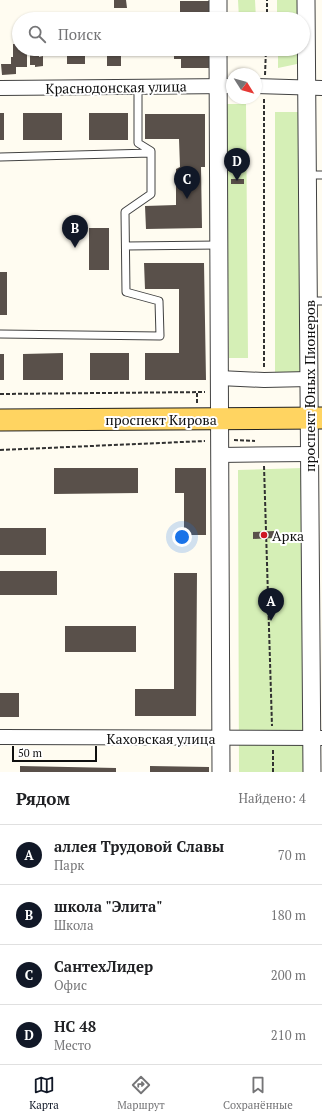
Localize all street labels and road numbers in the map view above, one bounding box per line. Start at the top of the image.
street label: Краснодонская улица [45,76,187,98]
street label: проспект Юных Пионеров [300,300,319,472]
street label: проспект Кирова [105,410,217,429]
street label: Каховская улица [107,729,215,748]

